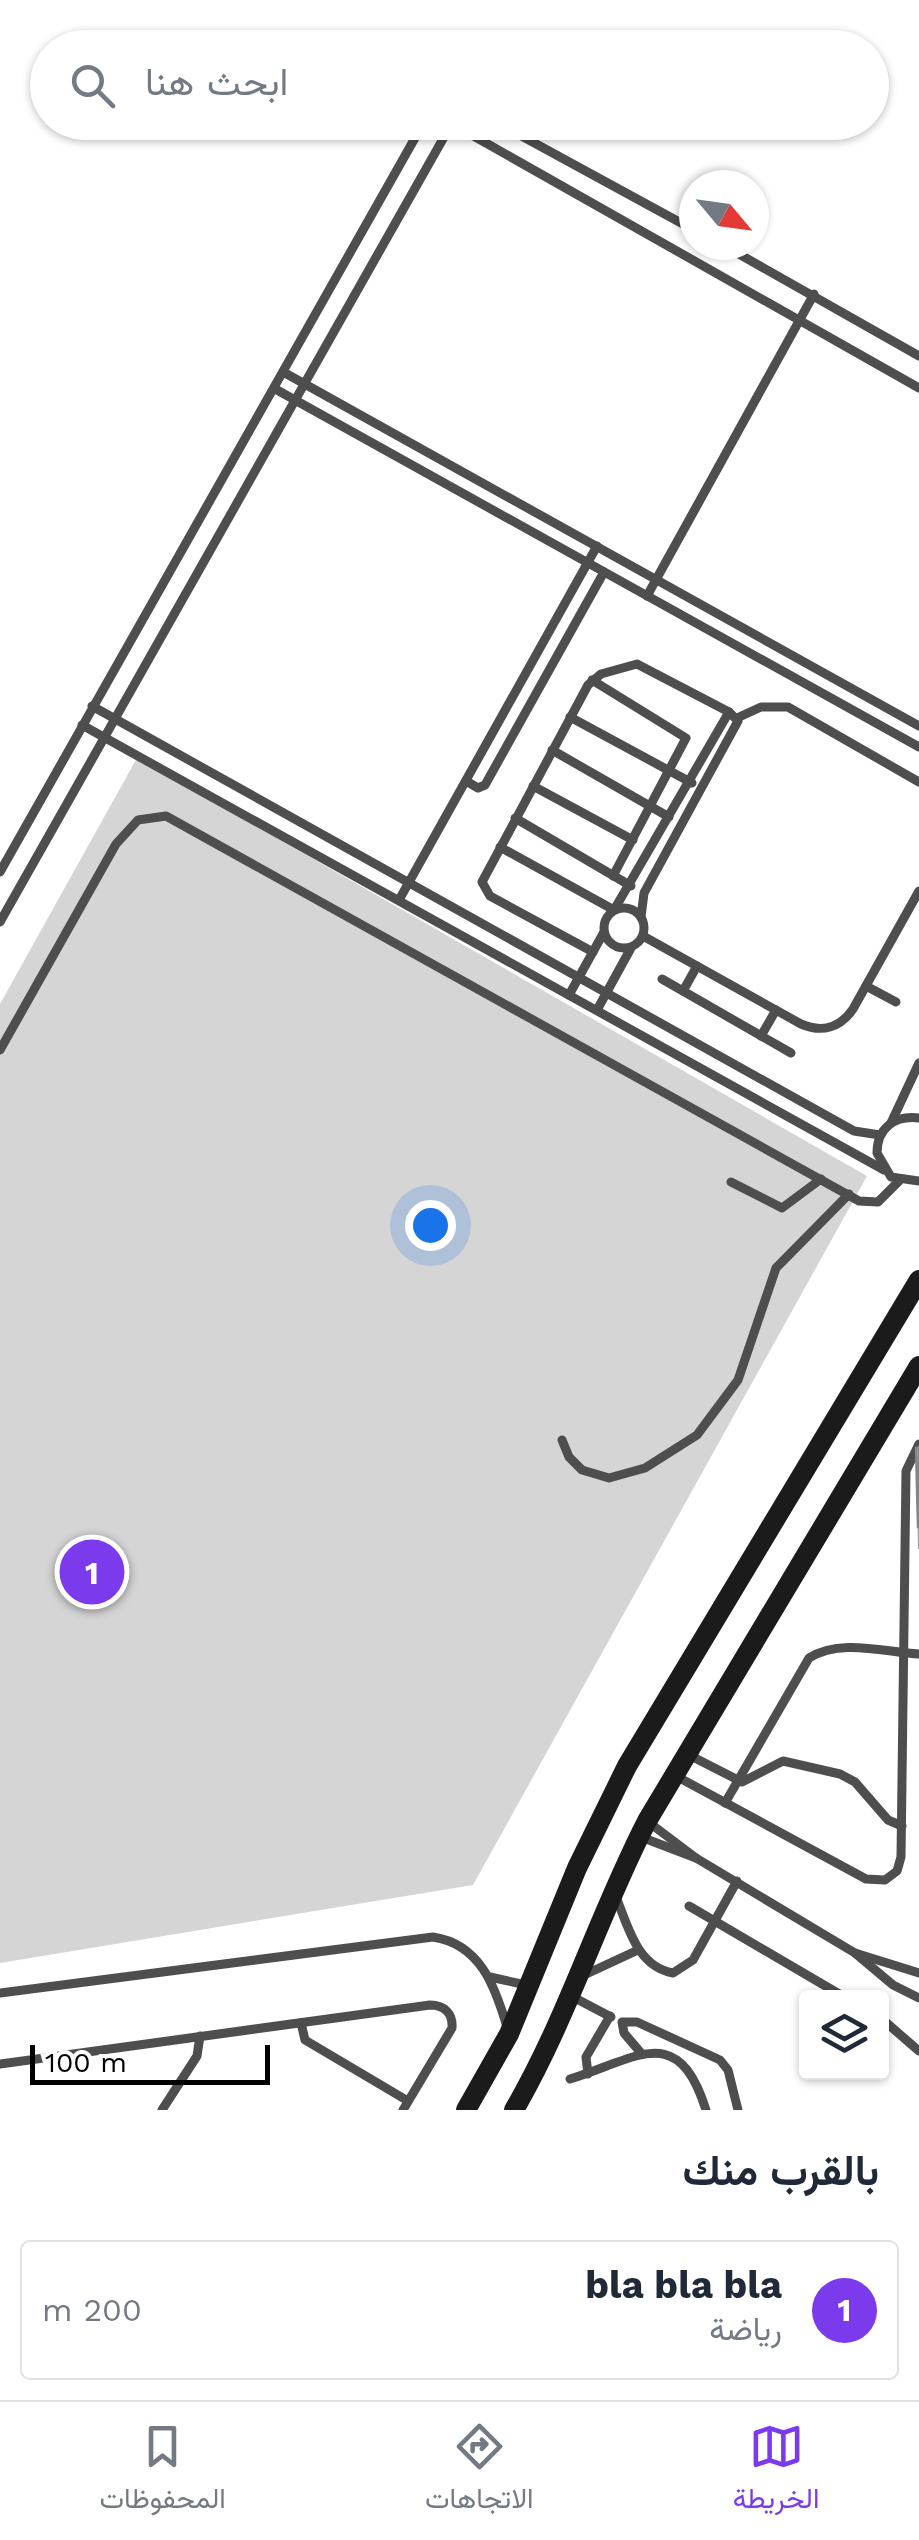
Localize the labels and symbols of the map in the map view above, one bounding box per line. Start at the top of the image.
north arrow [679,170,769,260]
your location [405,1200,456,1251]
pin: 1 [59,1534,124,1610]
scale bar [30,2040,270,2084]

